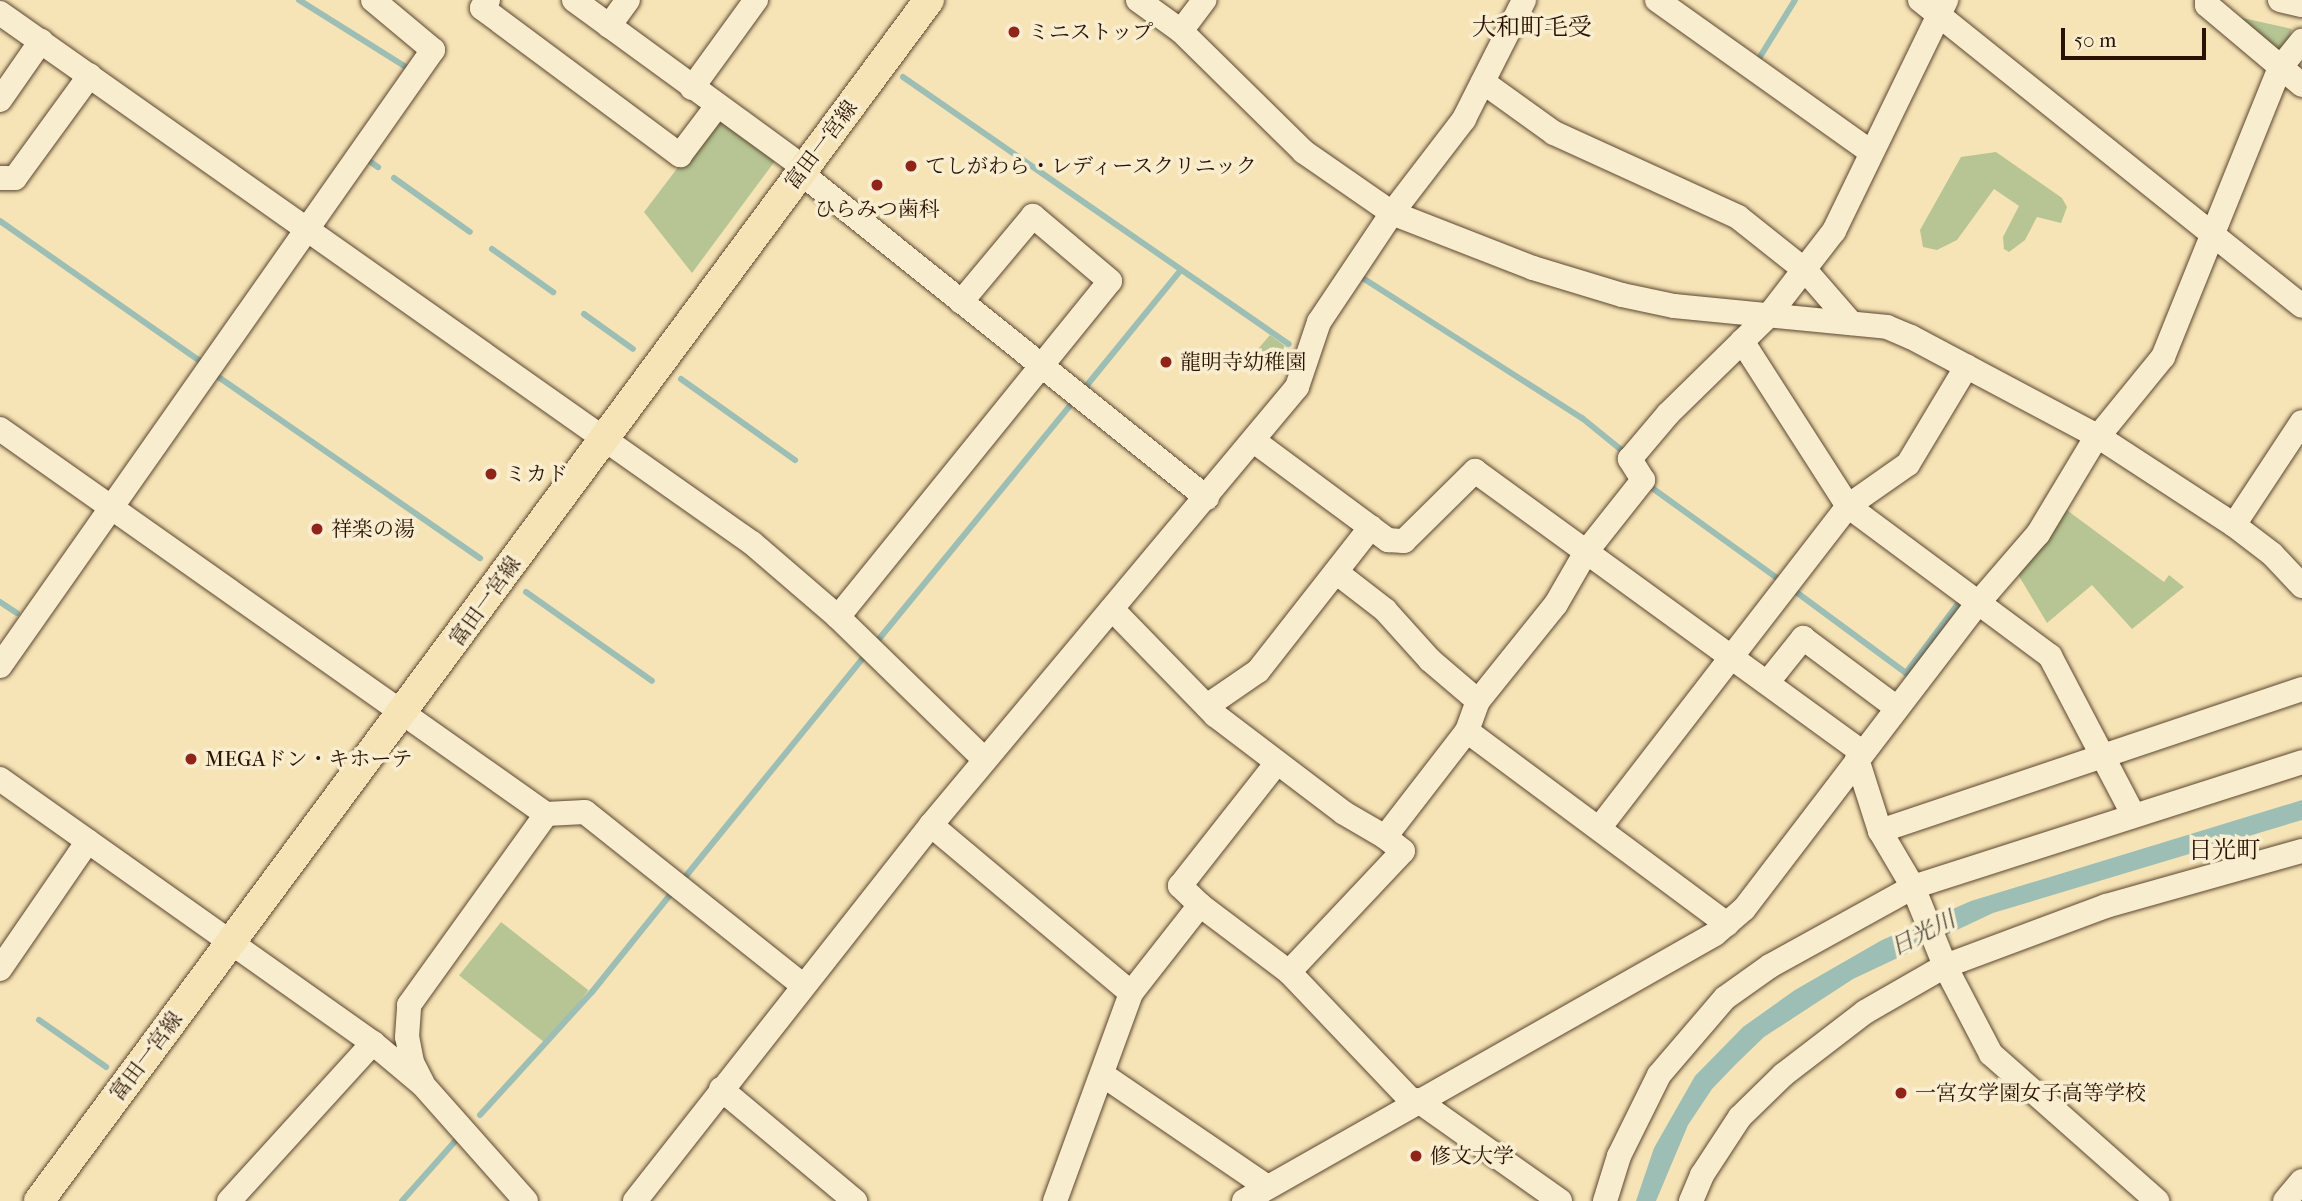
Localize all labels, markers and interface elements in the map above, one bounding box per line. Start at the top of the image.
district label: 大和町毛受 [1472,14,1592,42]
scale bar [2064,14,2209,58]
place label: ミニストップ [1028,19,1154,45]
marker: ミニストップ [1006,24,1022,40]
text: 50 m [2074,28,2117,52]
street label: 富田一宮線 [779,95,863,195]
place label: てしがわら・レディースクリニック [925,153,1261,179]
marker: てしがわら・レディースクリニック [903,158,919,174]
marker: ひらみつ歯科 [869,177,885,193]
place label: ひらみつ歯科 [814,196,940,222]
place label: 龍明寺幼稚園 [1180,349,1306,375]
marker: 龍明寺幼稚園 [1158,354,1174,370]
place label: ミカド [505,461,568,487]
marker: ミカド [483,466,499,482]
place label: 祥楽の湯 [331,516,415,542]
marker: 祥楽の湯 [309,521,325,537]
street label: 富田一宮線 [444,551,526,651]
place label: MEGAドン・キホーテ [205,746,413,772]
marker: MEGAドン・キホーテ [183,751,199,767]
district label: 日光町 [2188,837,2260,865]
water label: 日光川 [1886,906,1960,962]
street label: 富田一宮線 [104,1006,188,1106]
place label: 一宮女学園女子高等学校 [1915,1080,2146,1106]
marker: 一宮女学園女子高等学校 [1893,1085,1909,1101]
place label: 修文大学 [1430,1143,1514,1169]
marker: 修文大学 [1408,1148,1424,1164]

